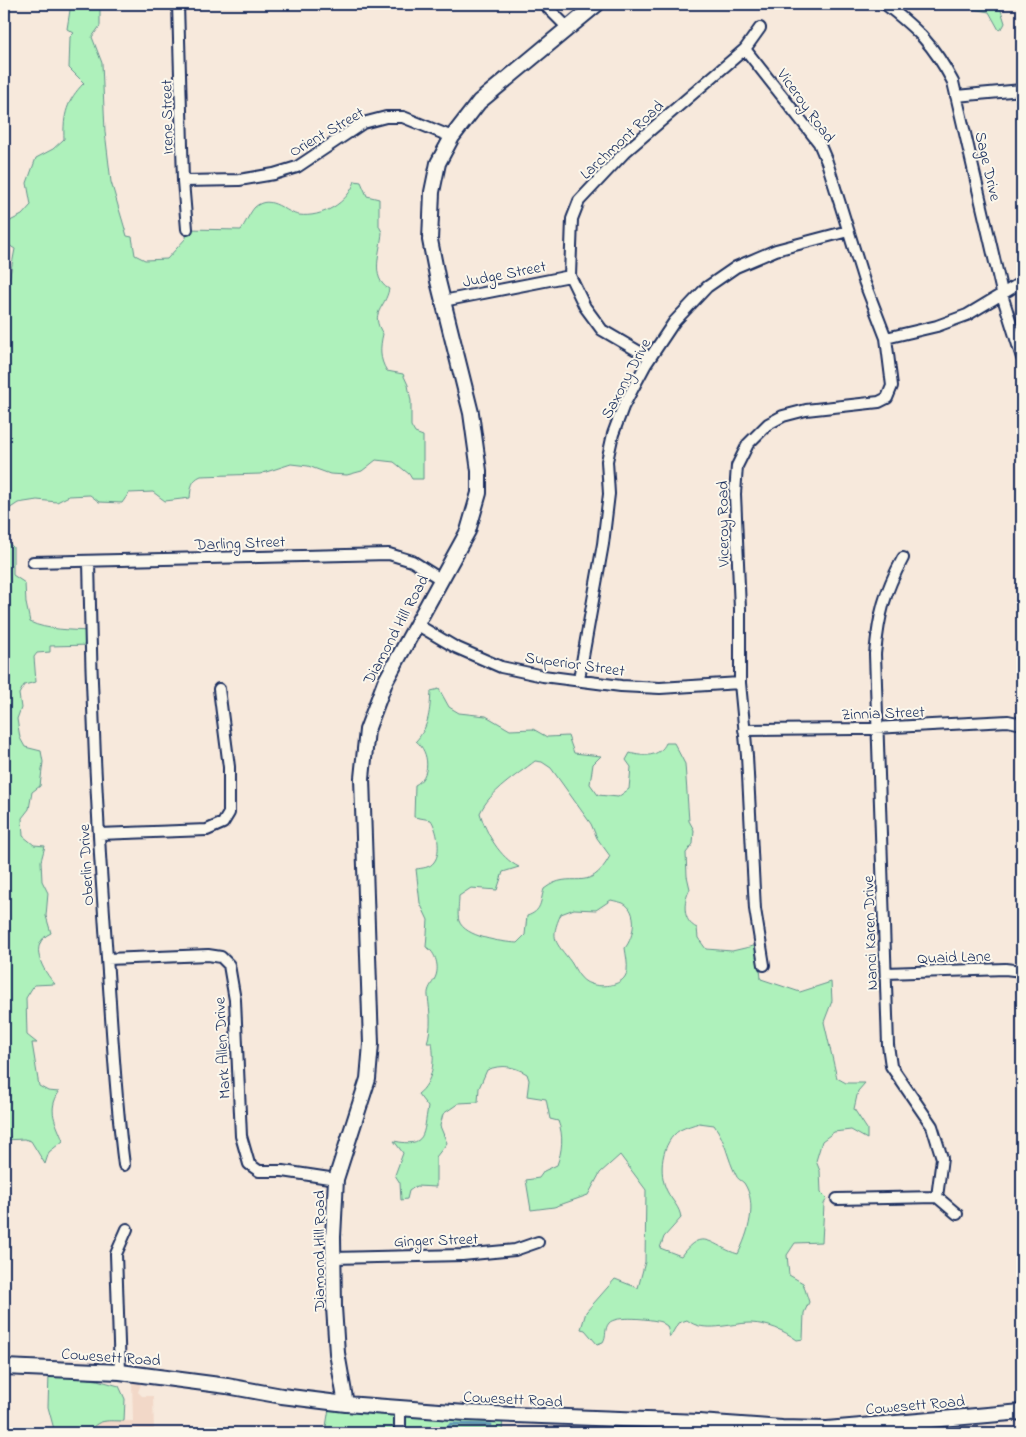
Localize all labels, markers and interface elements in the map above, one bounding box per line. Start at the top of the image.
street label: Viceroy Road [770,63,840,148]
street label: Irene Street [155,79,181,155]
street label: Larchmont Road [575,95,670,186]
street label: Orient Street [285,101,370,164]
street label: Sage Drive [967,129,1007,204]
street label: Judge Street [461,255,549,295]
street label: Saxony Drive [595,334,658,423]
street label: Viceroy Road [711,481,737,568]
street label: Darling Street [194,530,286,558]
street label: Diamond Hill Road [357,571,436,690]
street label: Superior Street [523,646,627,684]
street label: Zinnia Street [841,701,926,727]
street label: Oberlin Drive [73,823,101,906]
street label: Nanci Karen Drive [857,874,885,991]
street label: Quaid Lane [917,945,992,971]
street label: Mark Allen Drive [208,996,238,1099]
street label: Diamond Hill Road [308,1190,332,1313]
street label: Ginger Street [393,1228,479,1254]
street label: Cowesett Road [60,1343,161,1373]
street label: Cowesett Road [463,1385,563,1415]
street label: Cowesett Road [864,1390,966,1422]

